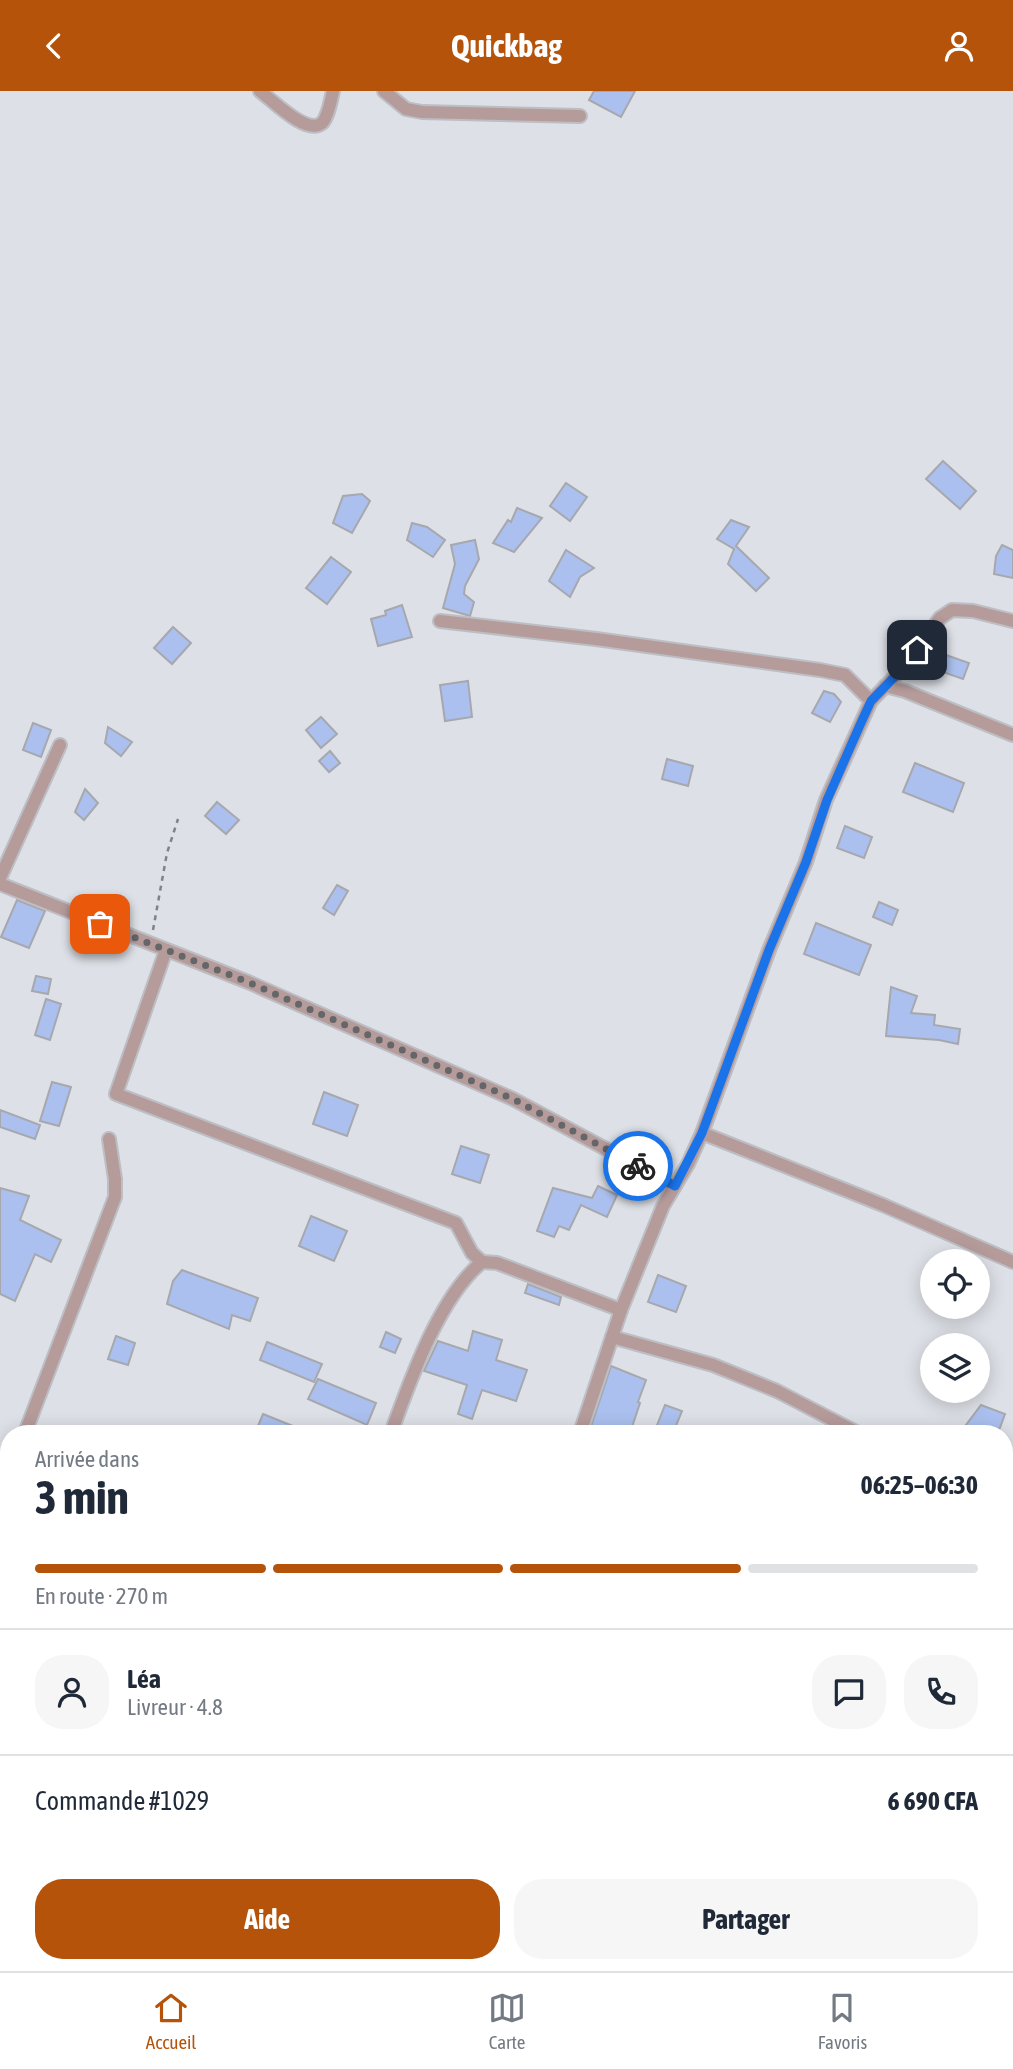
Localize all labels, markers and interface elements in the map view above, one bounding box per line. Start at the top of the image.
icon: back [35,27,73,65]
text: Quickbag [451,27,562,64]
icon: person [940,27,978,65]
pin [887,620,947,680]
icon: home [898,631,936,669]
pin [70,894,130,954]
icon: bag [81,905,119,943]
courier [603,1131,673,1201]
icon: bike [619,1147,657,1185]
map controls [920,1249,990,1403]
button: locate [920,1249,990,1319]
button: layers [920,1333,990,1403]
text: Arrivée dans [35,1446,139,1472]
text: 06:25–06:30 [861,1470,978,1500]
text: 3 min [35,1471,129,1524]
text: En route · 270 m [35,1583,168,1609]
button: person [35,1655,109,1729]
button: chat [812,1655,886,1729]
button: phone [904,1655,978,1729]
text: Léa [127,1664,161,1694]
text: Livreur · 4.8 [127,1694,223,1720]
text: Commande #1029 [35,1786,209,1816]
text: 6 690 CFA [888,1786,978,1816]
button: Aide [35,1879,500,1959]
button: Partager [514,1879,978,1959]
tab: Accueil [146,1989,196,2053]
tab: Carte [488,1989,526,2053]
tab: Favoris [818,1989,867,2053]

